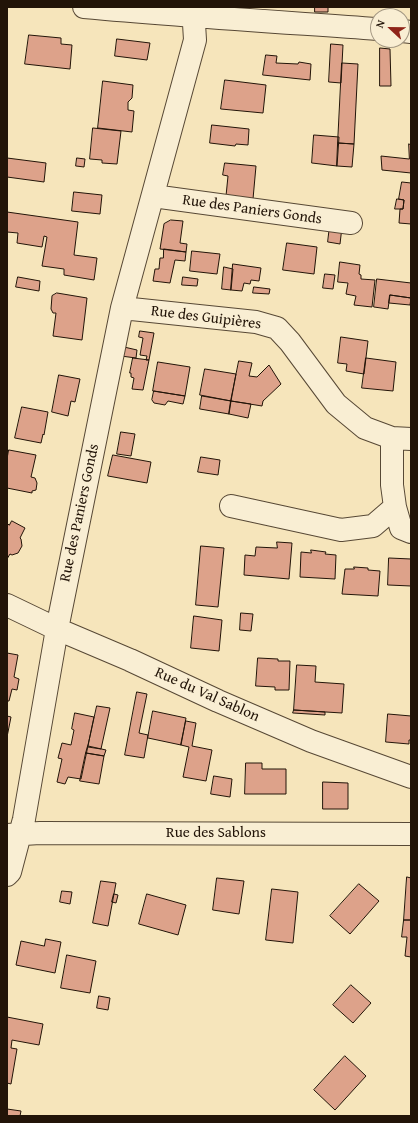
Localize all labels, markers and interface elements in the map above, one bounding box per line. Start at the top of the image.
north arrow [370,8,410,48]
text: N [371,17,389,30]
street label: Rue des Paniers Gonds [181,191,323,229]
street label: Rue des Guipières [150,302,262,334]
street label: Rue des Paniers Gonds [57,442,103,584]
street label: Rue du Val Sablon [152,664,262,726]
street label: Rue des Sablons [166,824,266,842]

